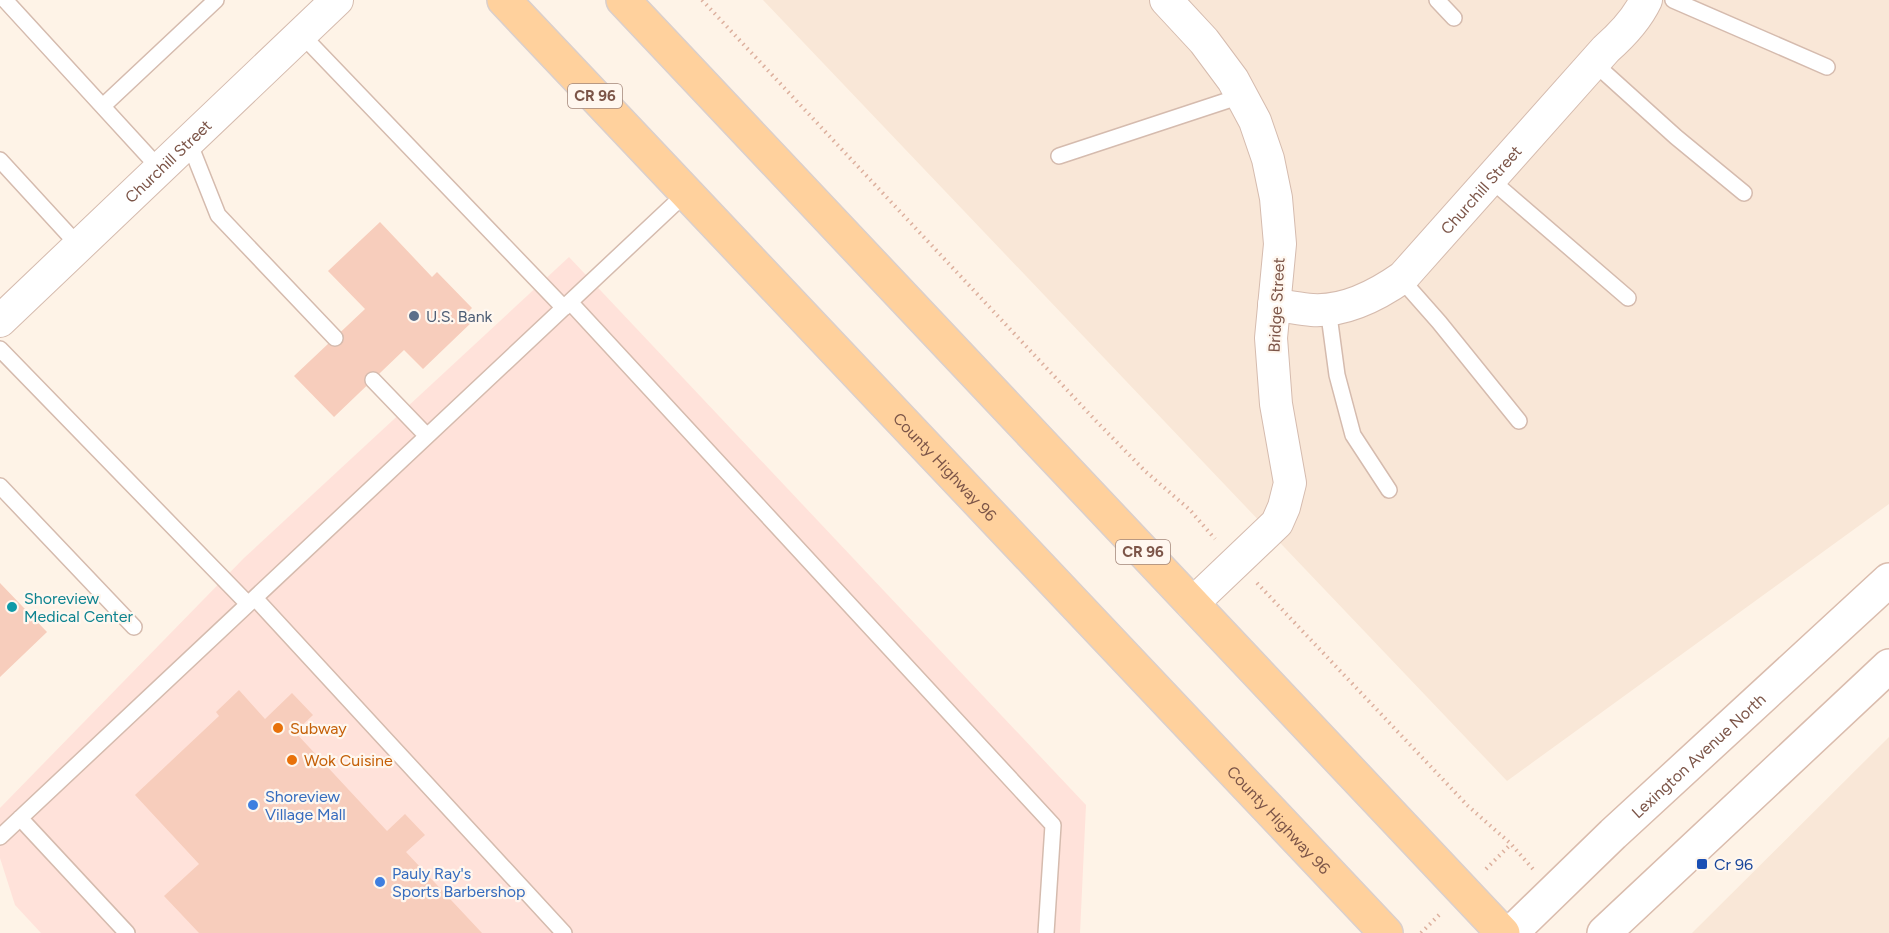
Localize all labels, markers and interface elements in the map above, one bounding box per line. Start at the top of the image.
road number: CR 96 [568,84,622,108]
street label: Churchill Street [121,116,215,207]
street label: Churchill Street [1437,142,1526,238]
street label: Bridge Street [1265,257,1288,353]
place label: U.S. Bank [426,307,493,326]
marker: U.S. Bank [407,309,421,323]
street label: County Highway 96 [889,409,1000,525]
road number: CR 96 [1116,540,1170,564]
place label: Shoreview Medical Center [24,589,134,626]
marker: Shoreview Medical Center [5,600,19,614]
street label: Lexington Avenue North [1628,690,1769,822]
place label: Subway [290,719,347,738]
marker: Subway [271,721,285,735]
place label: Wok Cuisine [304,751,393,770]
marker: Wok Cuisine [285,753,299,767]
street label: County Highway 96 [1223,762,1334,878]
place label: Shoreview Village Mall [265,787,346,824]
marker: Shoreview Village Mall [246,798,260,812]
place label: Cr 96 [1714,855,1753,874]
marker: Cr 96 [1695,857,1709,871]
place label: Pauly Ray's Sports Barbershop [392,864,525,901]
marker: Pauly Ray's Sports Barbershop [373,875,387,889]

